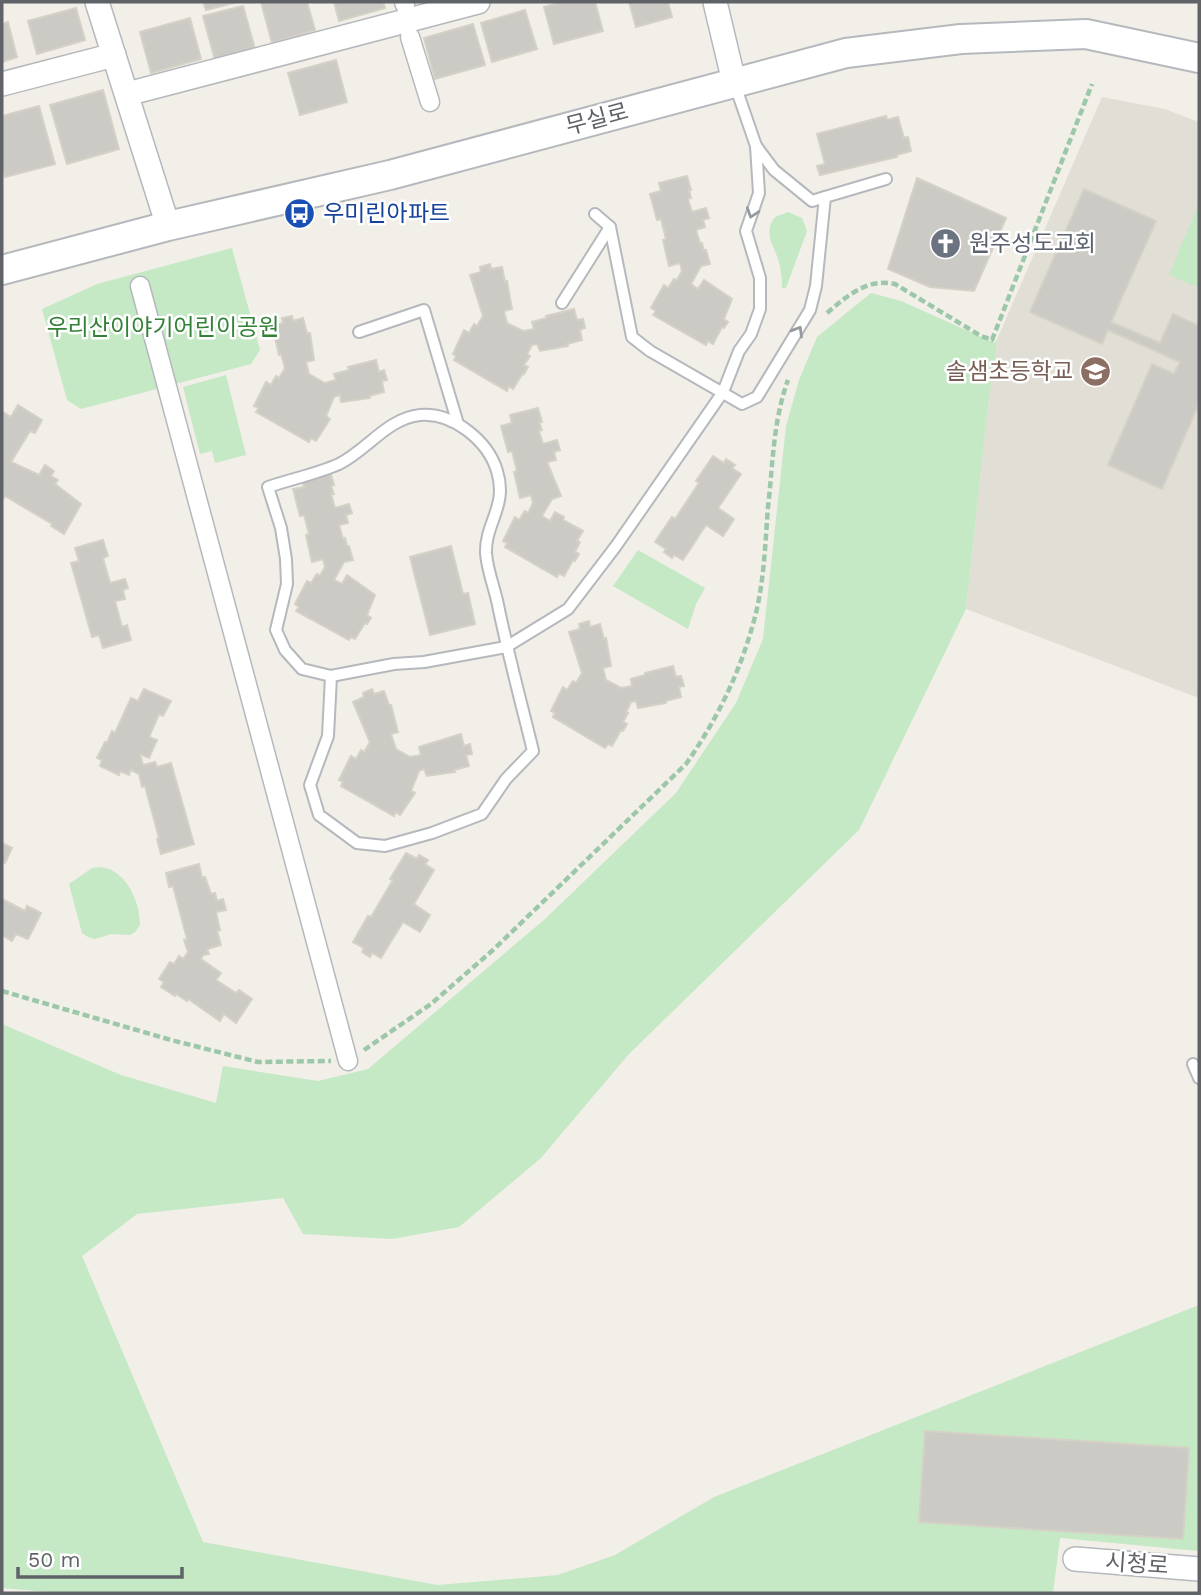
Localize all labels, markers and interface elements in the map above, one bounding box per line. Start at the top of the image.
street label: 무실로 [563,98,631,140]
bus stop icon: 우미린아파트 [283,196,317,230]
place label: 우미린아파트 [323,200,450,227]
one-way arrow [746,206,760,218]
church icon: 원주성도교회 [929,226,963,260]
place label: 원주성도교회 [969,230,1096,257]
park label: 우리산이야기어린이공원 [47,314,279,341]
one-way arrow [789,325,802,338]
school or university icon: 솔샘초등학교 [1079,354,1113,388]
place label: 솔샘초등학교 [946,358,1073,385]
scale bar [18,1536,182,1580]
text: 50 m [28,1547,80,1572]
street label: 시청로 [1104,1548,1170,1580]

